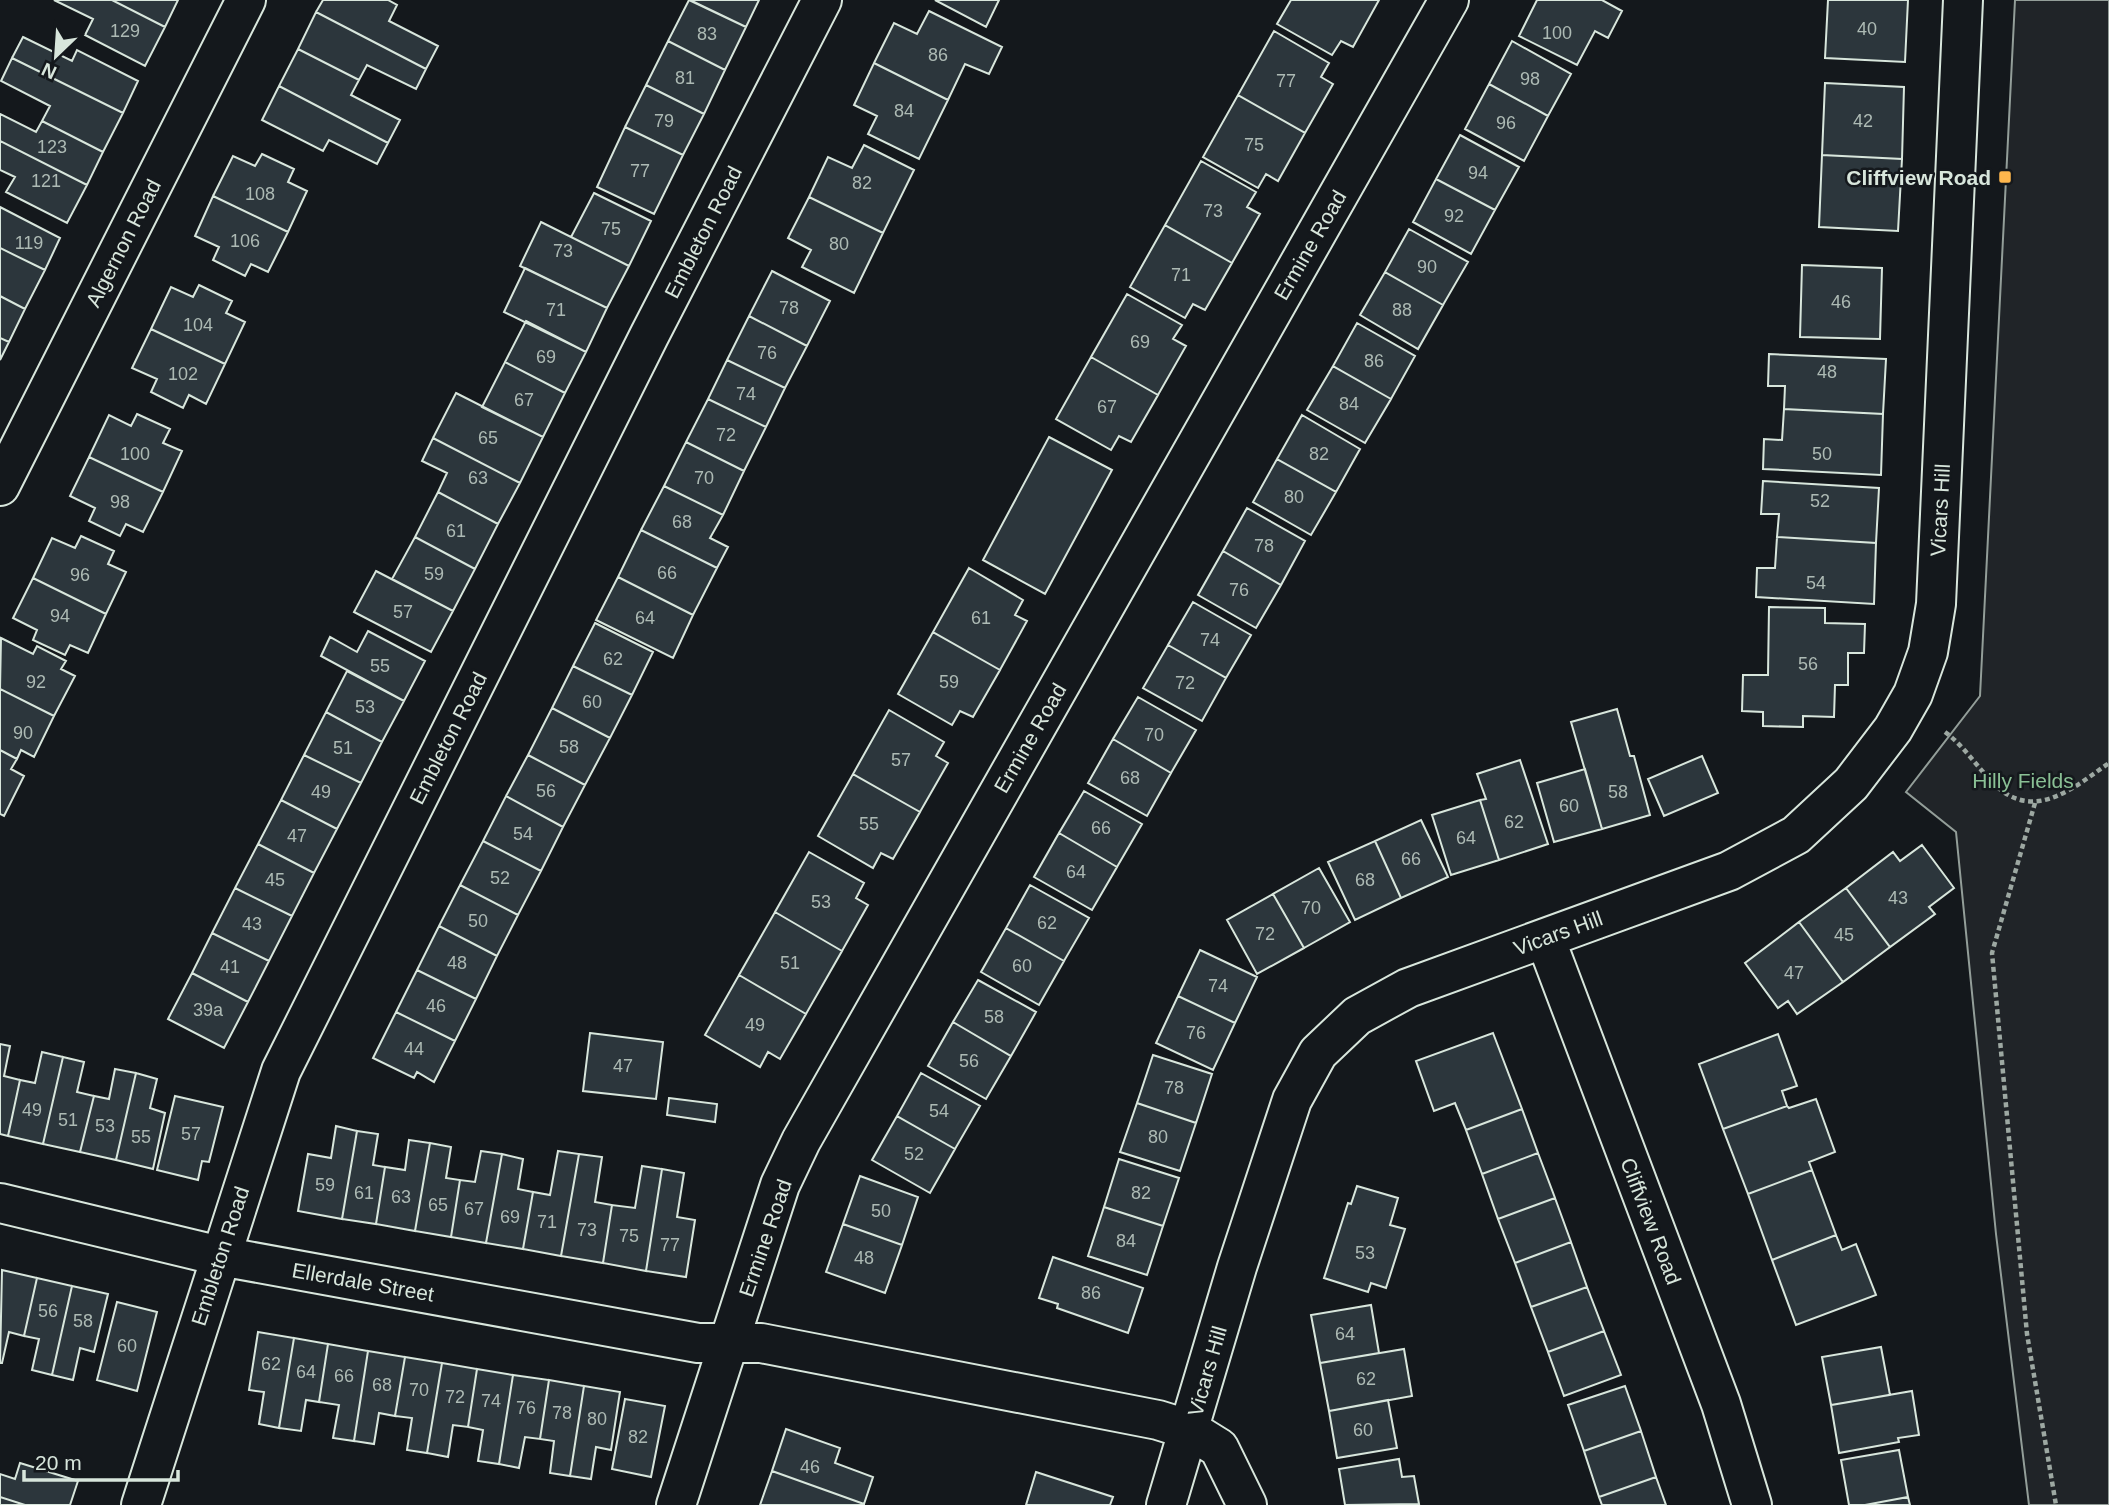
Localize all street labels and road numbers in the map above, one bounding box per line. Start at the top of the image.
street label: Embleton Road [660,162,746,302]
street label: Algernon Road [81,175,165,311]
street label: Ermine Road [1269,186,1351,304]
street label: Vicars Hill [1926,463,1954,557]
street label: Embleton Road [405,668,491,808]
street label: Ermine Road [989,679,1071,797]
street label: Vicars Hill [1510,906,1606,960]
street label: Cliffview Road [1616,1154,1686,1288]
street label: Ermine Road [734,1176,796,1300]
street label: Embleton Road [187,1184,253,1328]
street label: Ellerdale Street [290,1258,436,1306]
street label: Vicars Hill [1183,1323,1231,1419]

